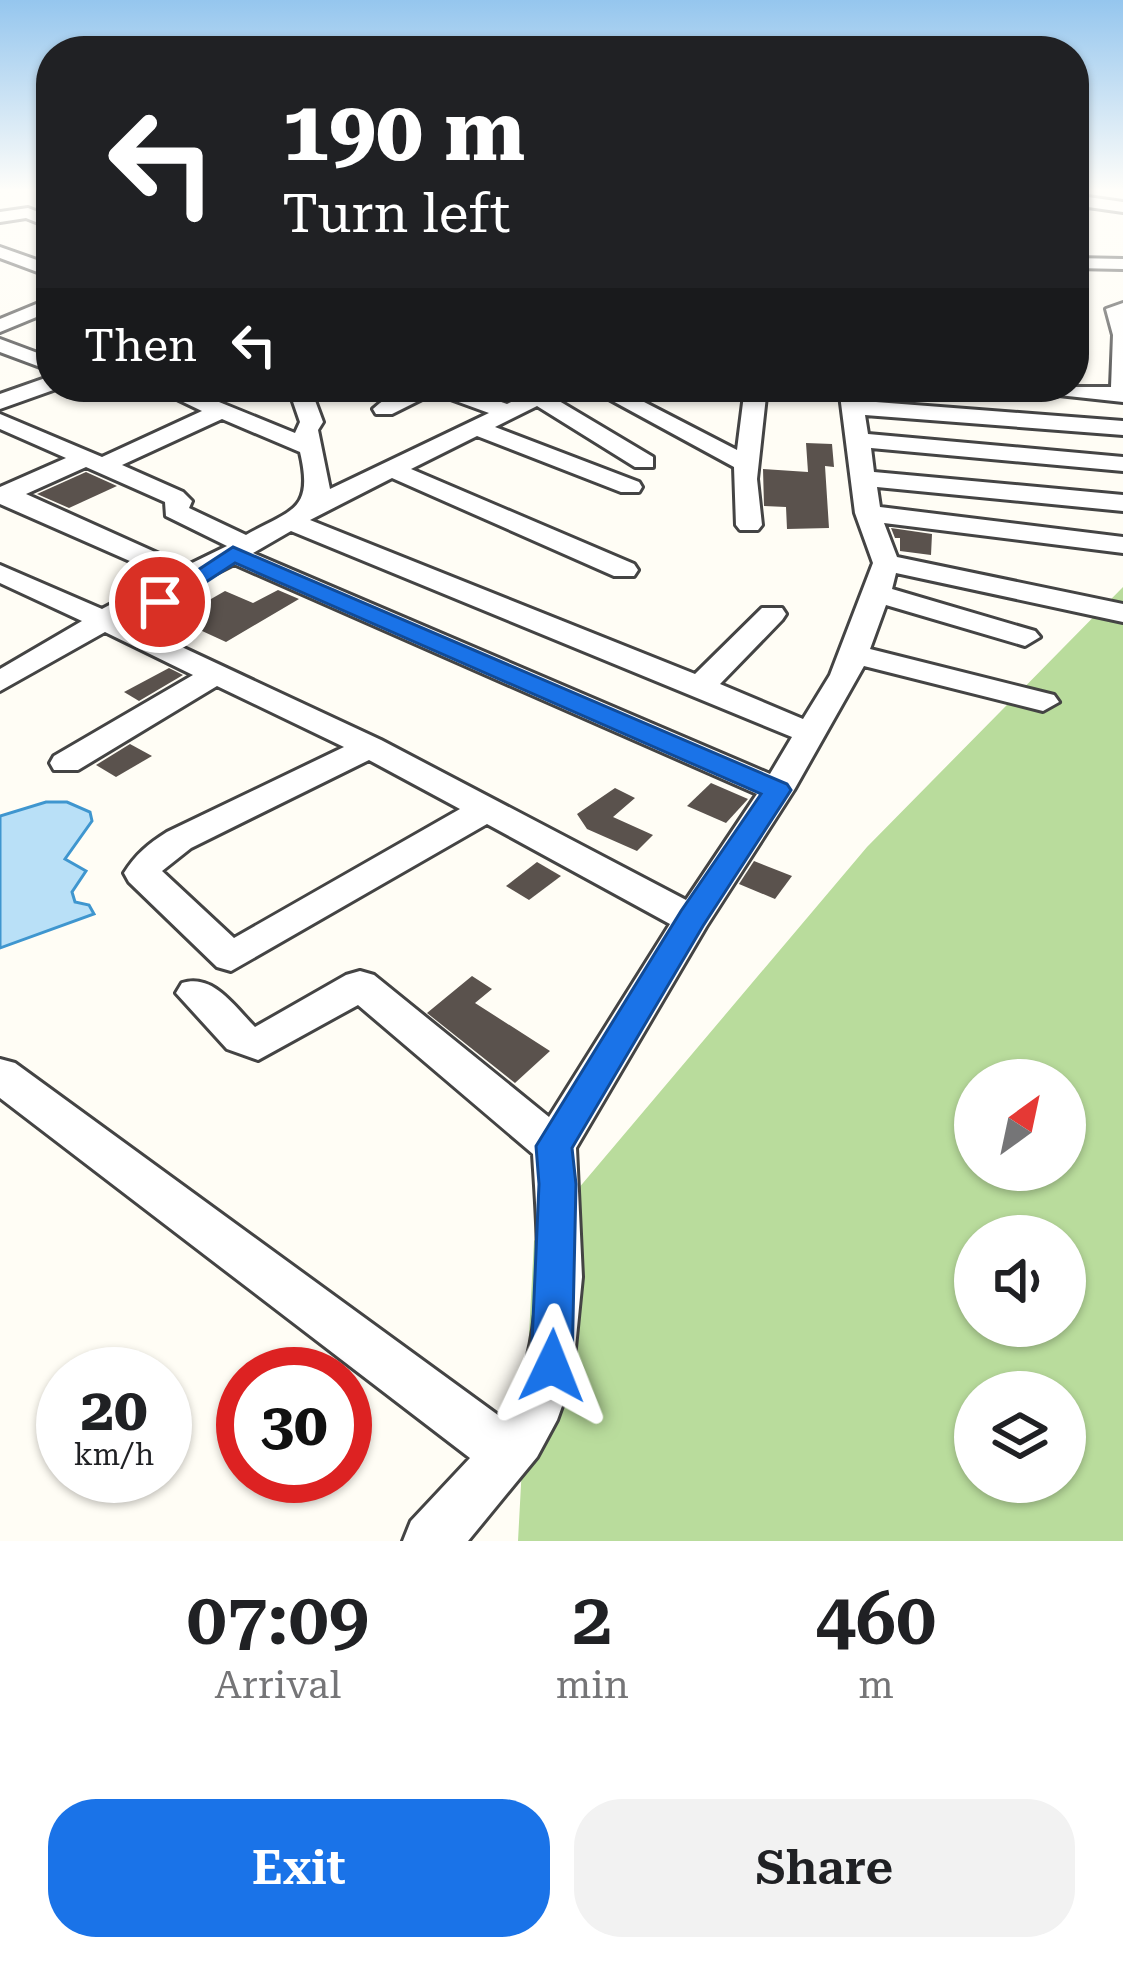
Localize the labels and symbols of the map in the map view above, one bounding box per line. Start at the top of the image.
pin [109,551,211,653]
north arrow [954,1059,1086,1191]
position arrow [489,1303,615,1429]
speed limit sign: 30 [216,1347,372,1503]

